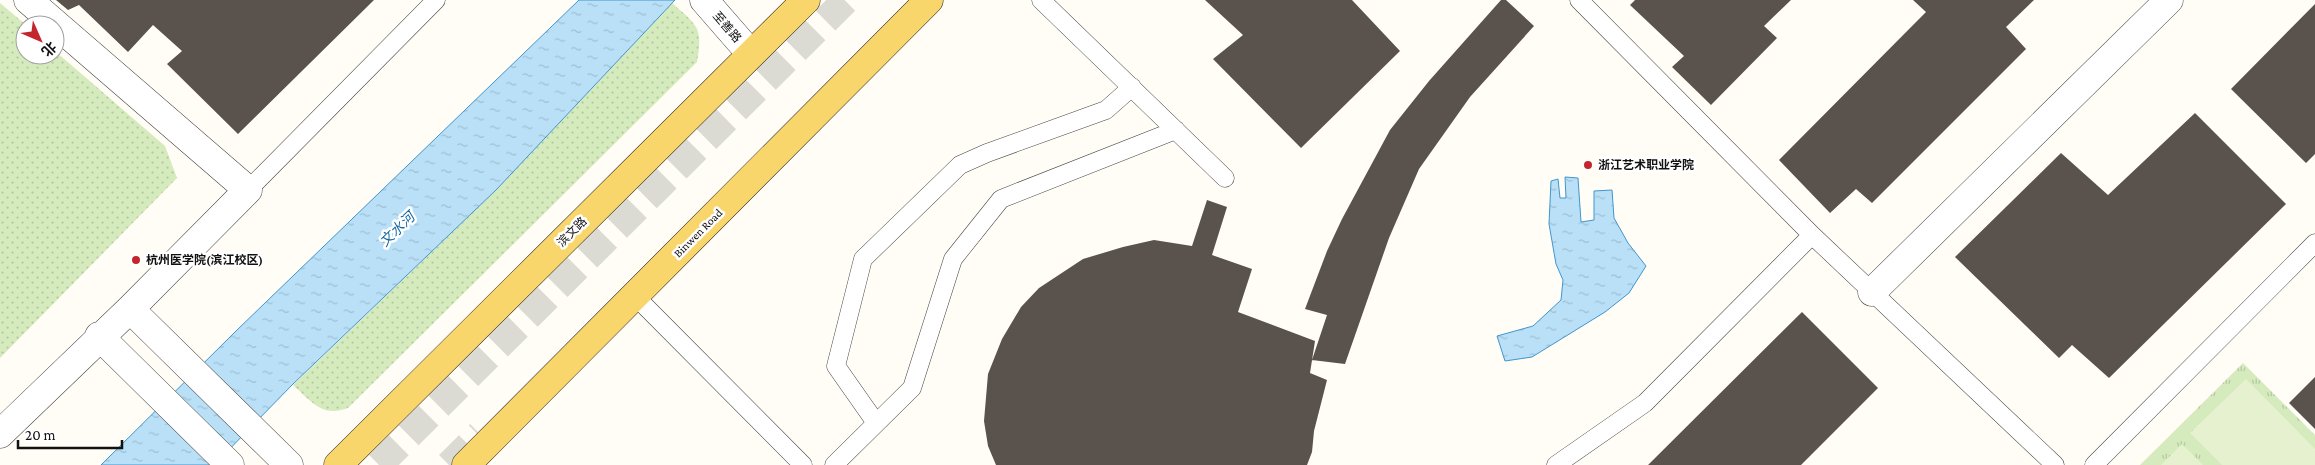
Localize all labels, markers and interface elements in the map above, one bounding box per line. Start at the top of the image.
street label: 至善路 [710,9,744,45]
north arrow [15,15,65,65]
text: 北 [39,39,60,60]
place label: 浙江艺术职业学院 [1598,158,1694,172]
marker: 浙江艺术职业学院 [1582,159,1594,171]
street label: Binwen Road [671,205,726,260]
water label: 文水河 [376,207,420,249]
street label: 滨文路 [554,214,590,250]
place label: 杭州医学院(滨江校区) [146,253,263,267]
marker: 杭州医学院(滨江校区) [130,254,142,266]
scale bar [18,418,121,450]
text: 20 m [25,427,56,443]

